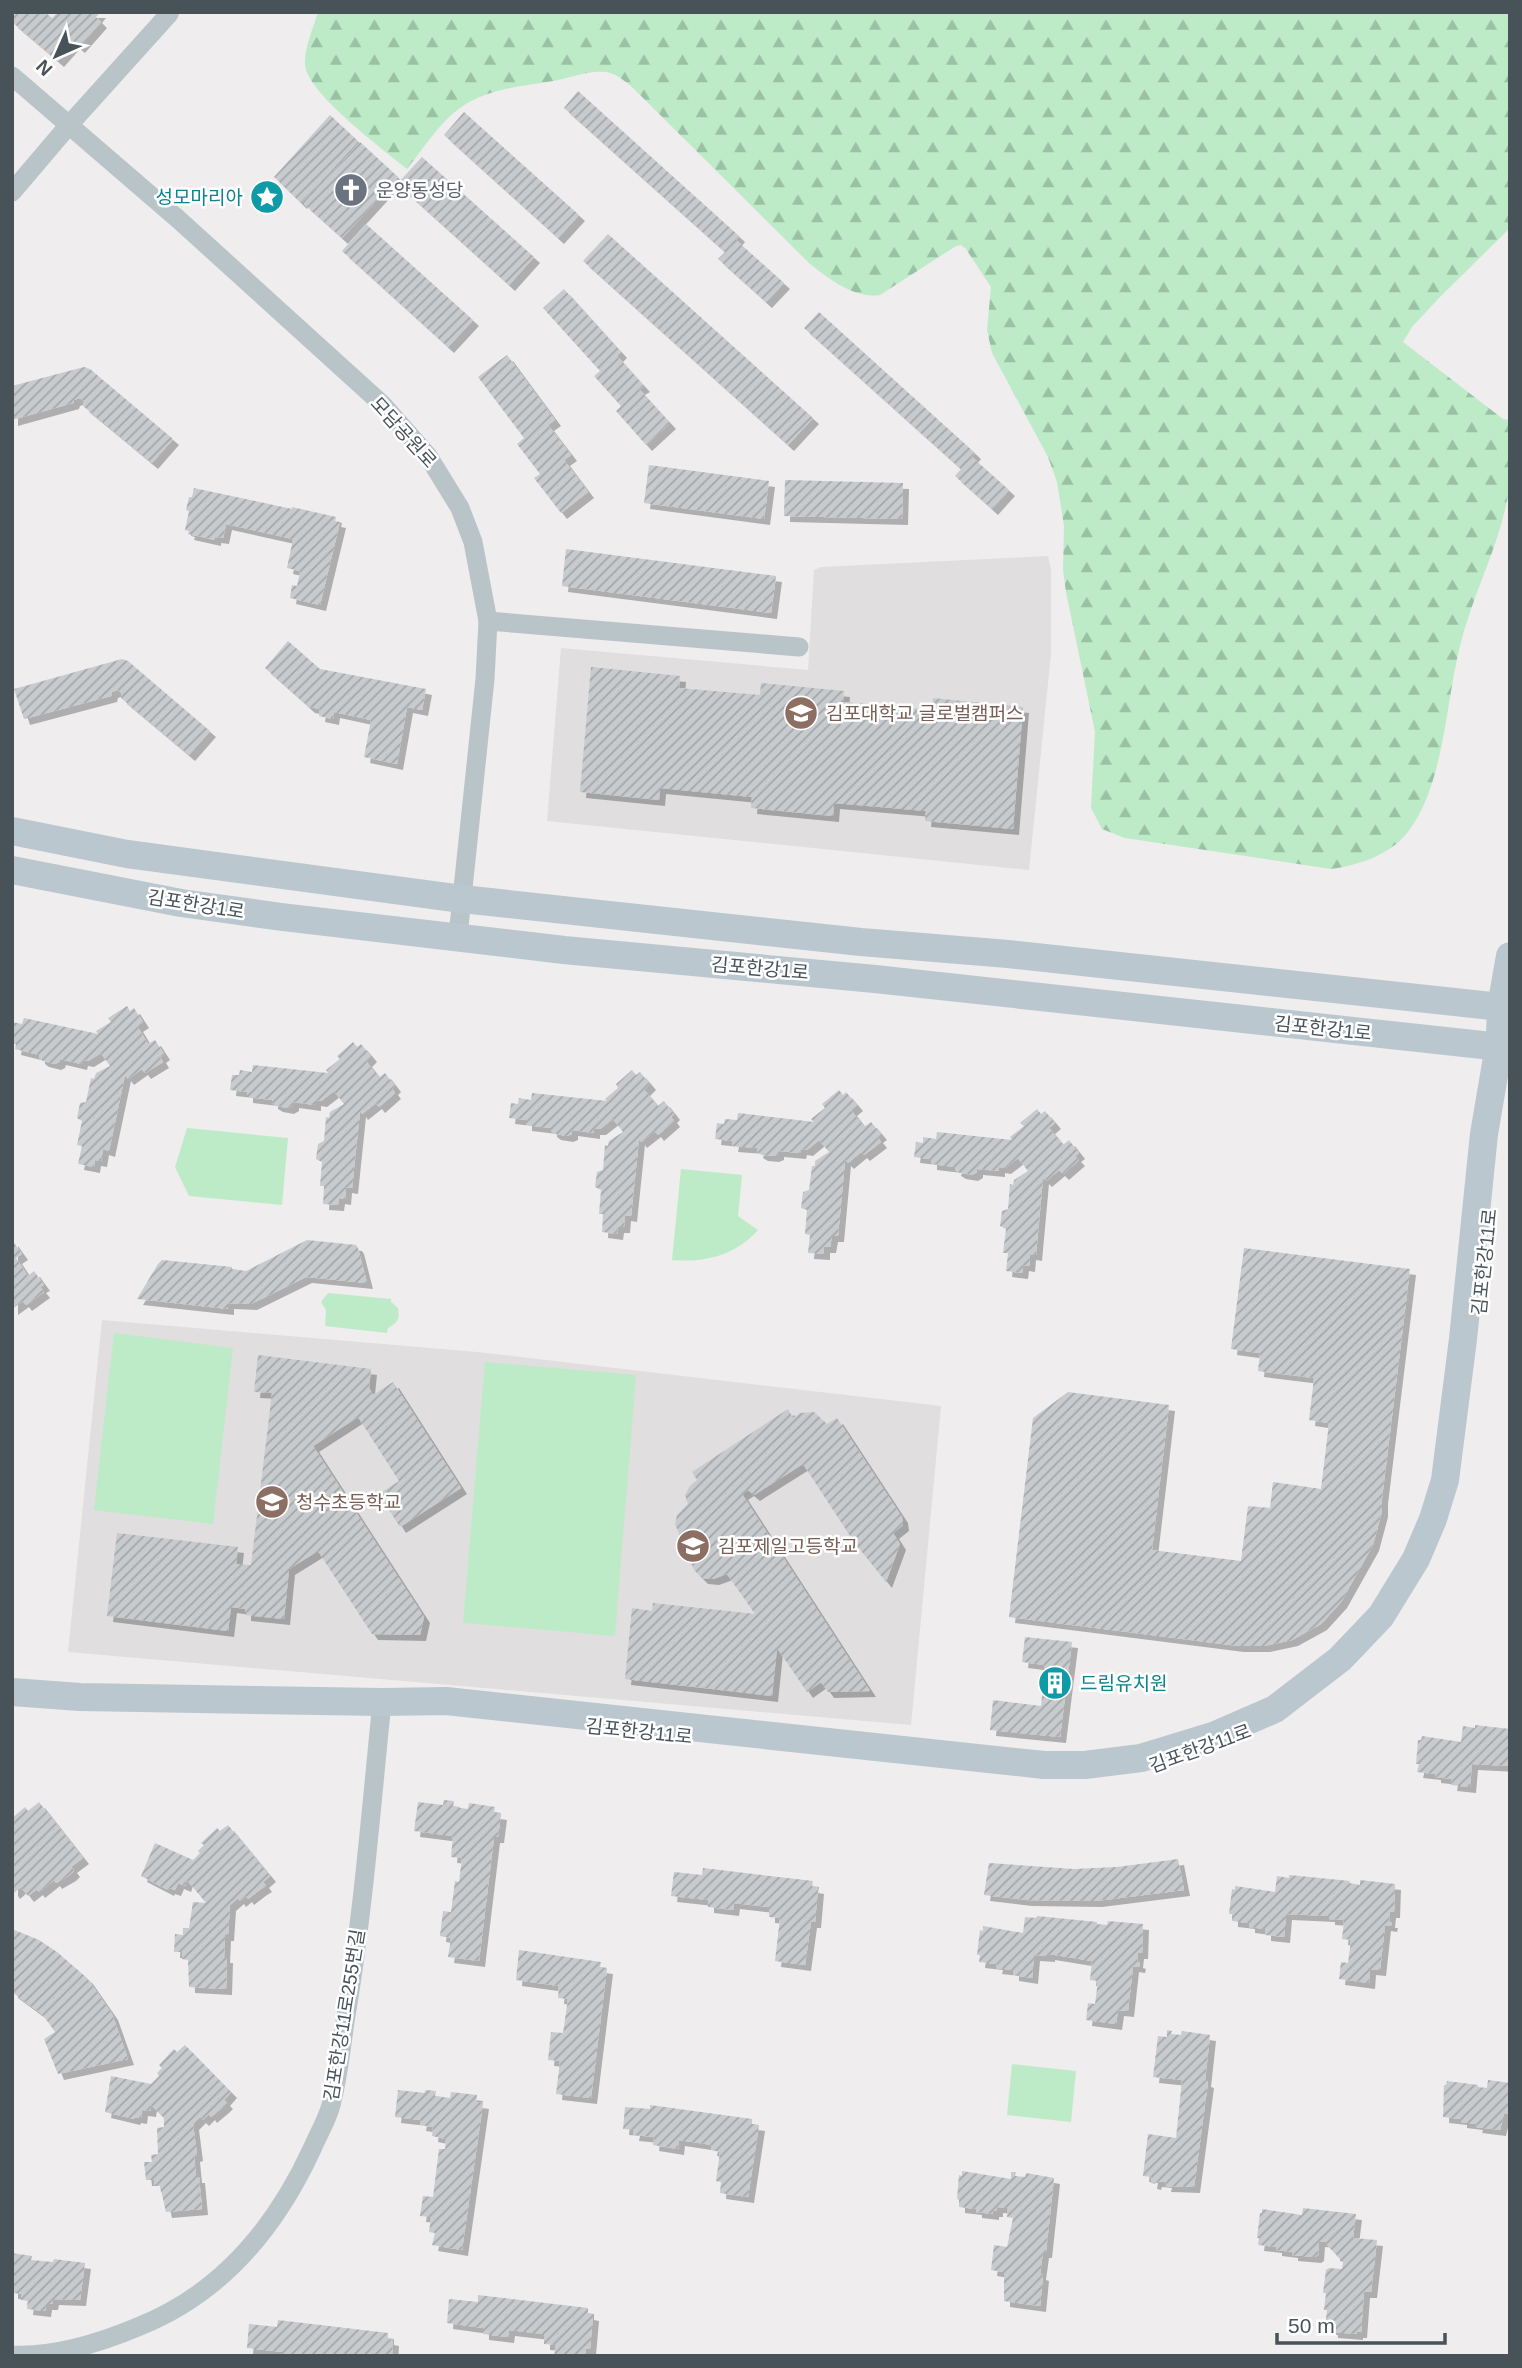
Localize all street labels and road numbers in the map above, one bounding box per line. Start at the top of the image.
street label: 모담공원로 [367,393,441,472]
street label: 김포한강1로 [146,886,246,923]
street label: 김포한강1로 [710,954,810,983]
street label: 김포한강1로 [1273,1013,1373,1044]
street label: 김포한강11로 [1468,1208,1501,1316]
street label: 김포한강11로 [585,1715,693,1748]
street label: 김포한강11로 [1146,1720,1254,1777]
street label: 김포한강11로255번길 [321,1928,368,2103]

